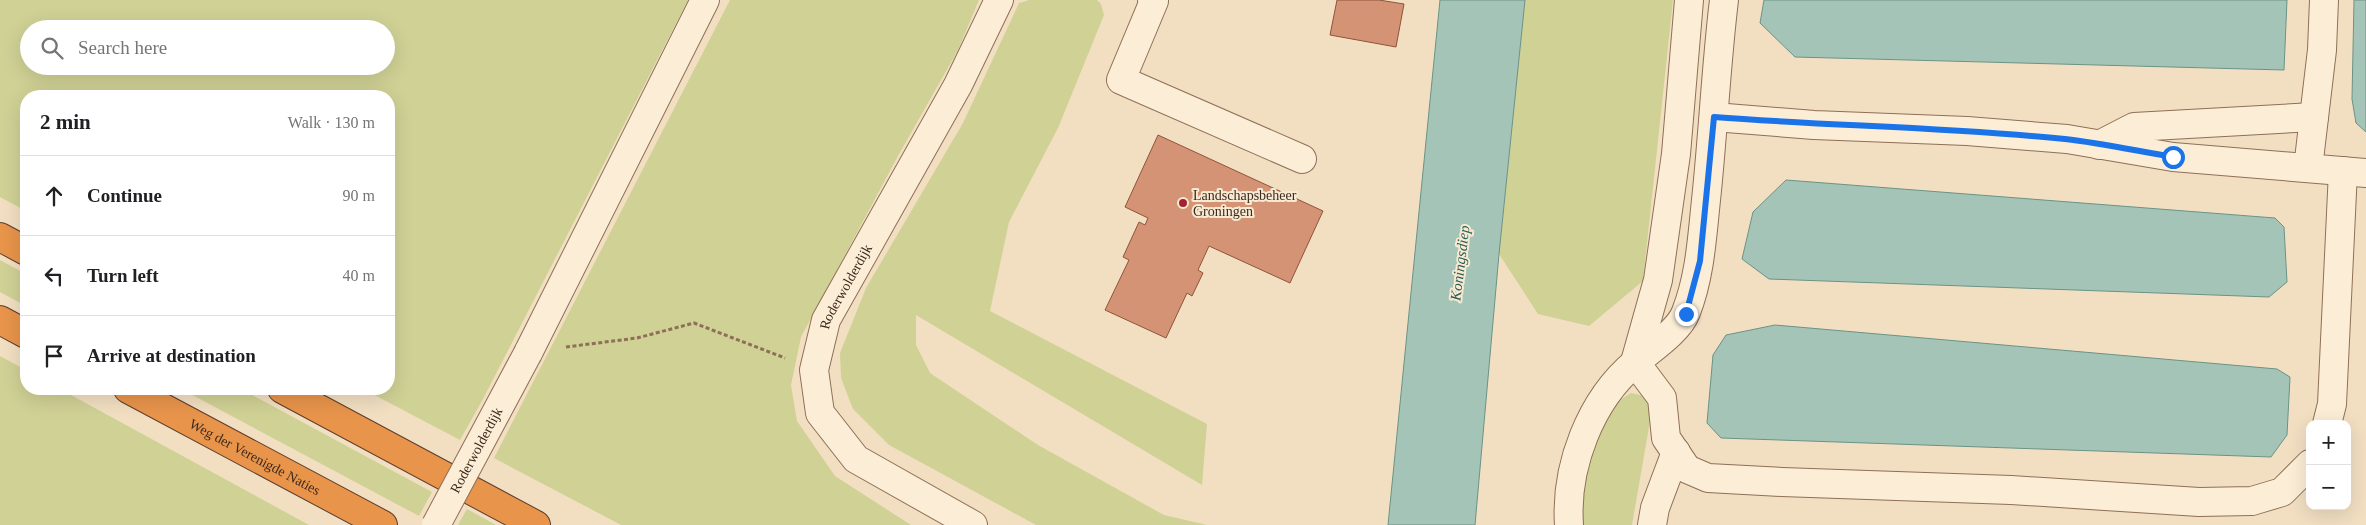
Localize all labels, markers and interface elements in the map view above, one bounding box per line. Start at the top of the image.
search box [20,20,395,75]
icon: search [38,34,66,62]
text: Search here [78,37,167,58]
text: 2 min [40,110,91,134]
text: Walk · 130 m [288,114,375,131]
route start [2162,146,2185,169]
icon: ahead [40,182,68,210]
text: Continue [87,185,162,206]
text: 90 m [343,187,375,204]
place label: Landschapsbeheer Groningen [1193,188,1297,219]
marker: Landschapsbeheer Groningen [1177,197,1189,209]
water label: Koningsdiep [1447,224,1473,303]
street label: Roderwolderdijk [817,241,875,331]
icon: left [40,262,68,290]
text: Turn left [87,265,159,286]
text: 40 m [343,267,375,284]
route end [1675,303,1698,326]
icon: arrive [40,342,68,370]
text: Arrive at destination [87,345,256,366]
street label: Roderwolderdijk [447,405,505,495]
street label: Weg der Verenigde Naties [187,416,323,498]
map controls [2306,420,2351,510]
button: + [2306,420,2351,465]
button: − [2306,465,2351,510]

